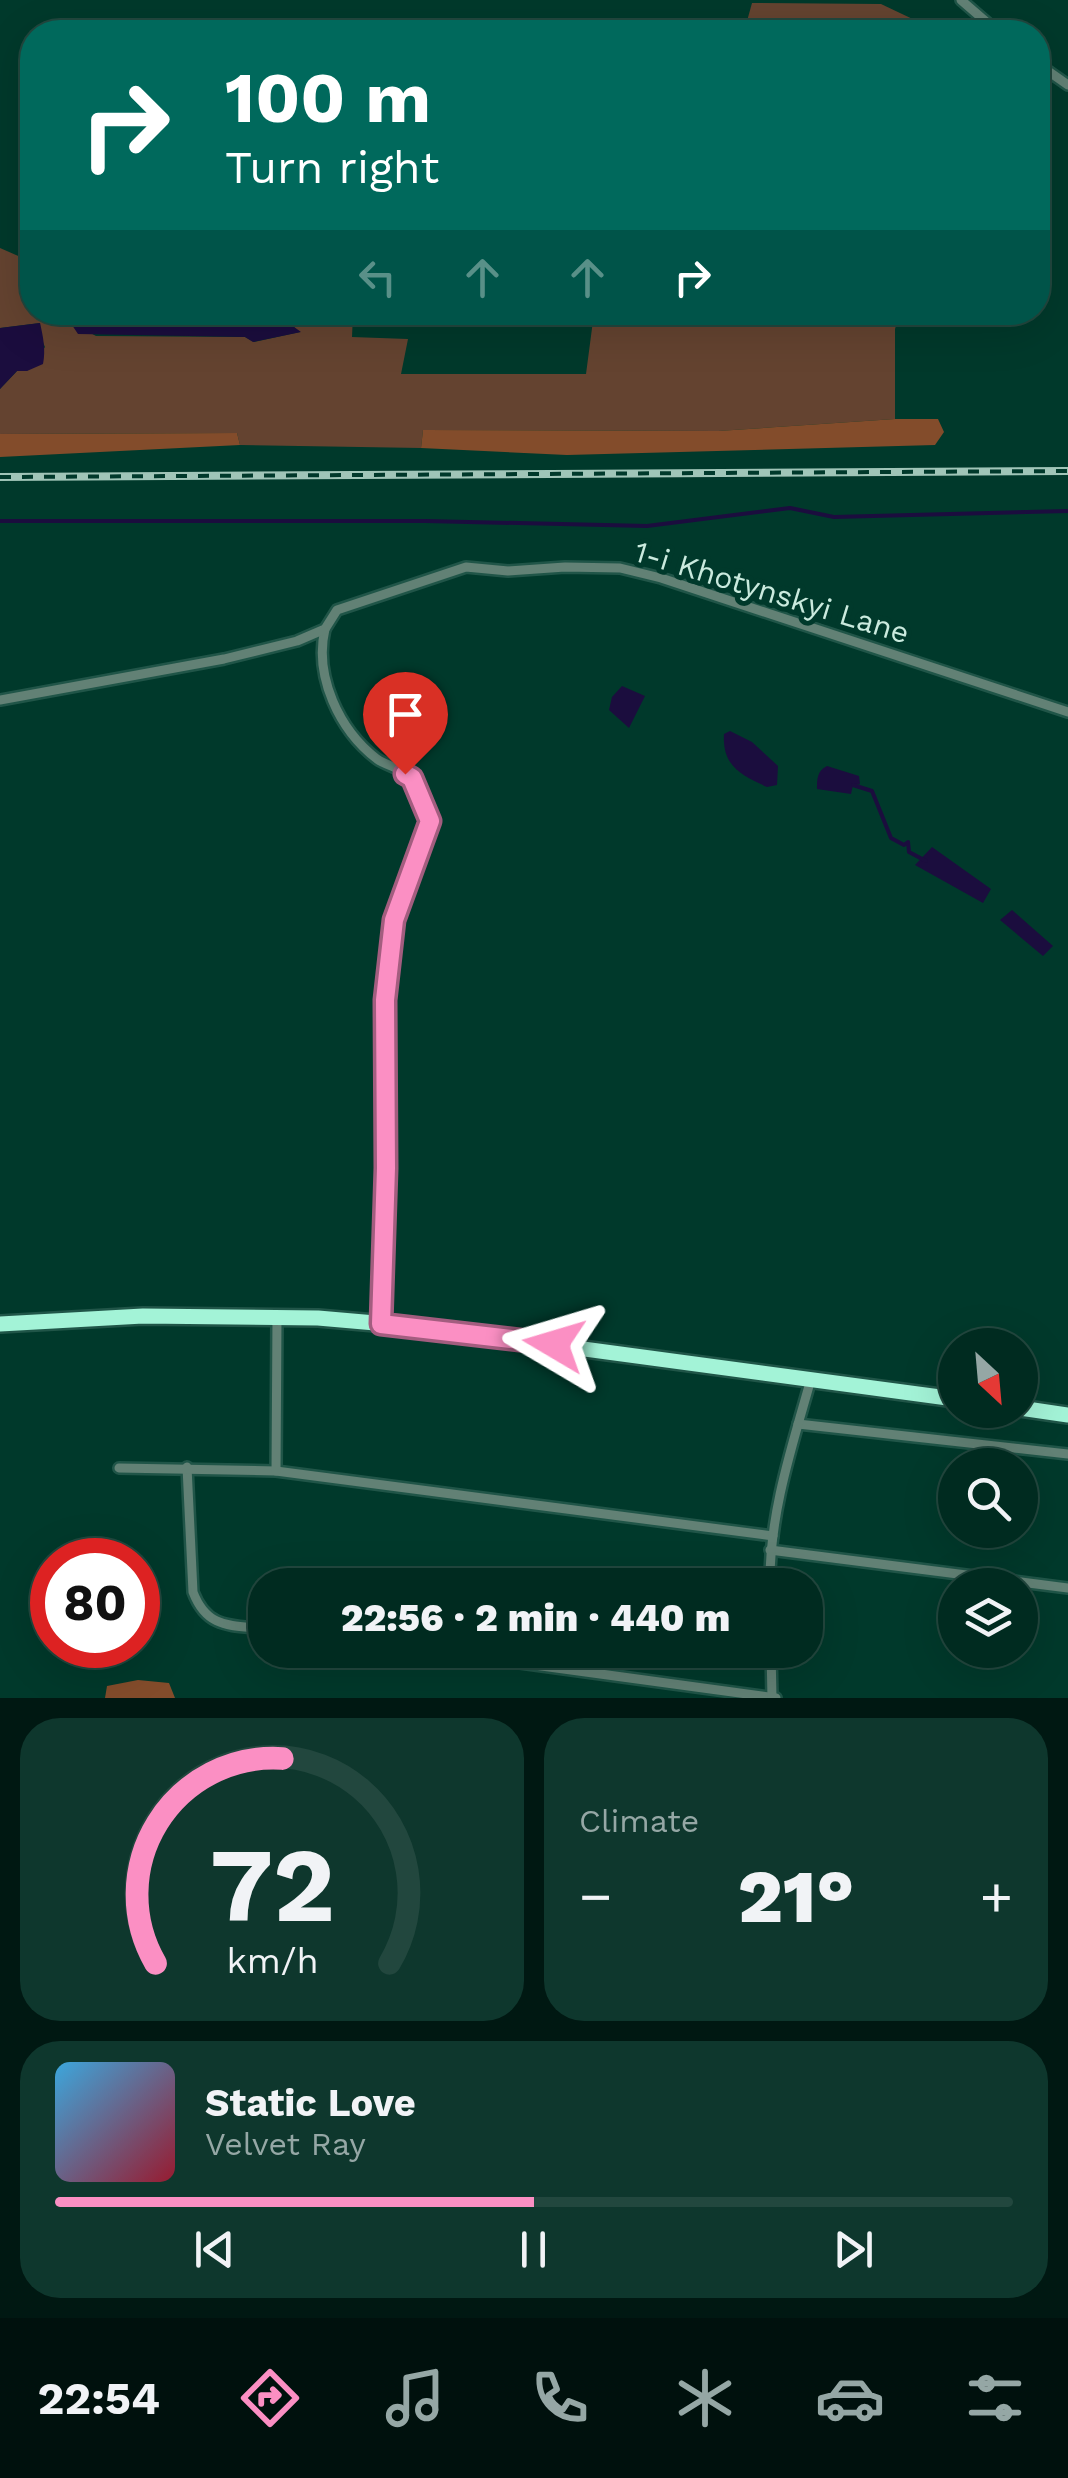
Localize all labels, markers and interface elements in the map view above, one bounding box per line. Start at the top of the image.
text: 100 m [225,57,431,139]
icon: right [60,60,190,190]
text: Turn right [225,141,439,194]
icon: left [350,250,405,305]
icon: ahead [455,250,510,305]
icon: ahead [560,250,615,305]
icon: right [665,250,720,305]
street label: 1-i Khotynskyi Lane [631,534,913,650]
pin [363,672,448,775]
icon: arrive [378,687,433,742]
position arrow [502,1292,606,1396]
north arrow [938,1328,1038,1428]
map controls [938,1328,1038,1668]
button: search [938,1448,1038,1548]
speed limit sign: 80 [30,1538,160,1668]
button: layers [938,1568,1038,1668]
text: 22:56 · 2 min · 440 m [341,1596,730,1640]
text: Climate [579,1802,699,1840]
text: 72 [209,1824,335,1946]
text: 21° [738,1852,854,1940]
text: − [579,1864,612,1928]
text: + [980,1864,1013,1928]
text: km/h [226,1940,318,1982]
text: Static Love [205,2081,416,2125]
text: Velvet Ray [205,2125,366,2163]
icon: previous [187,2222,242,2277]
icon: pause [506,2222,561,2277]
icon: next [826,2222,881,2277]
icon: directions [235,2363,305,2433]
icon: music [380,2363,450,2433]
icon: phone [525,2363,595,2433]
icon: climate [670,2363,740,2433]
icon: car [815,2363,885,2433]
icon: filters [960,2363,1030,2433]
text: 22:54 [38,2372,160,2425]

